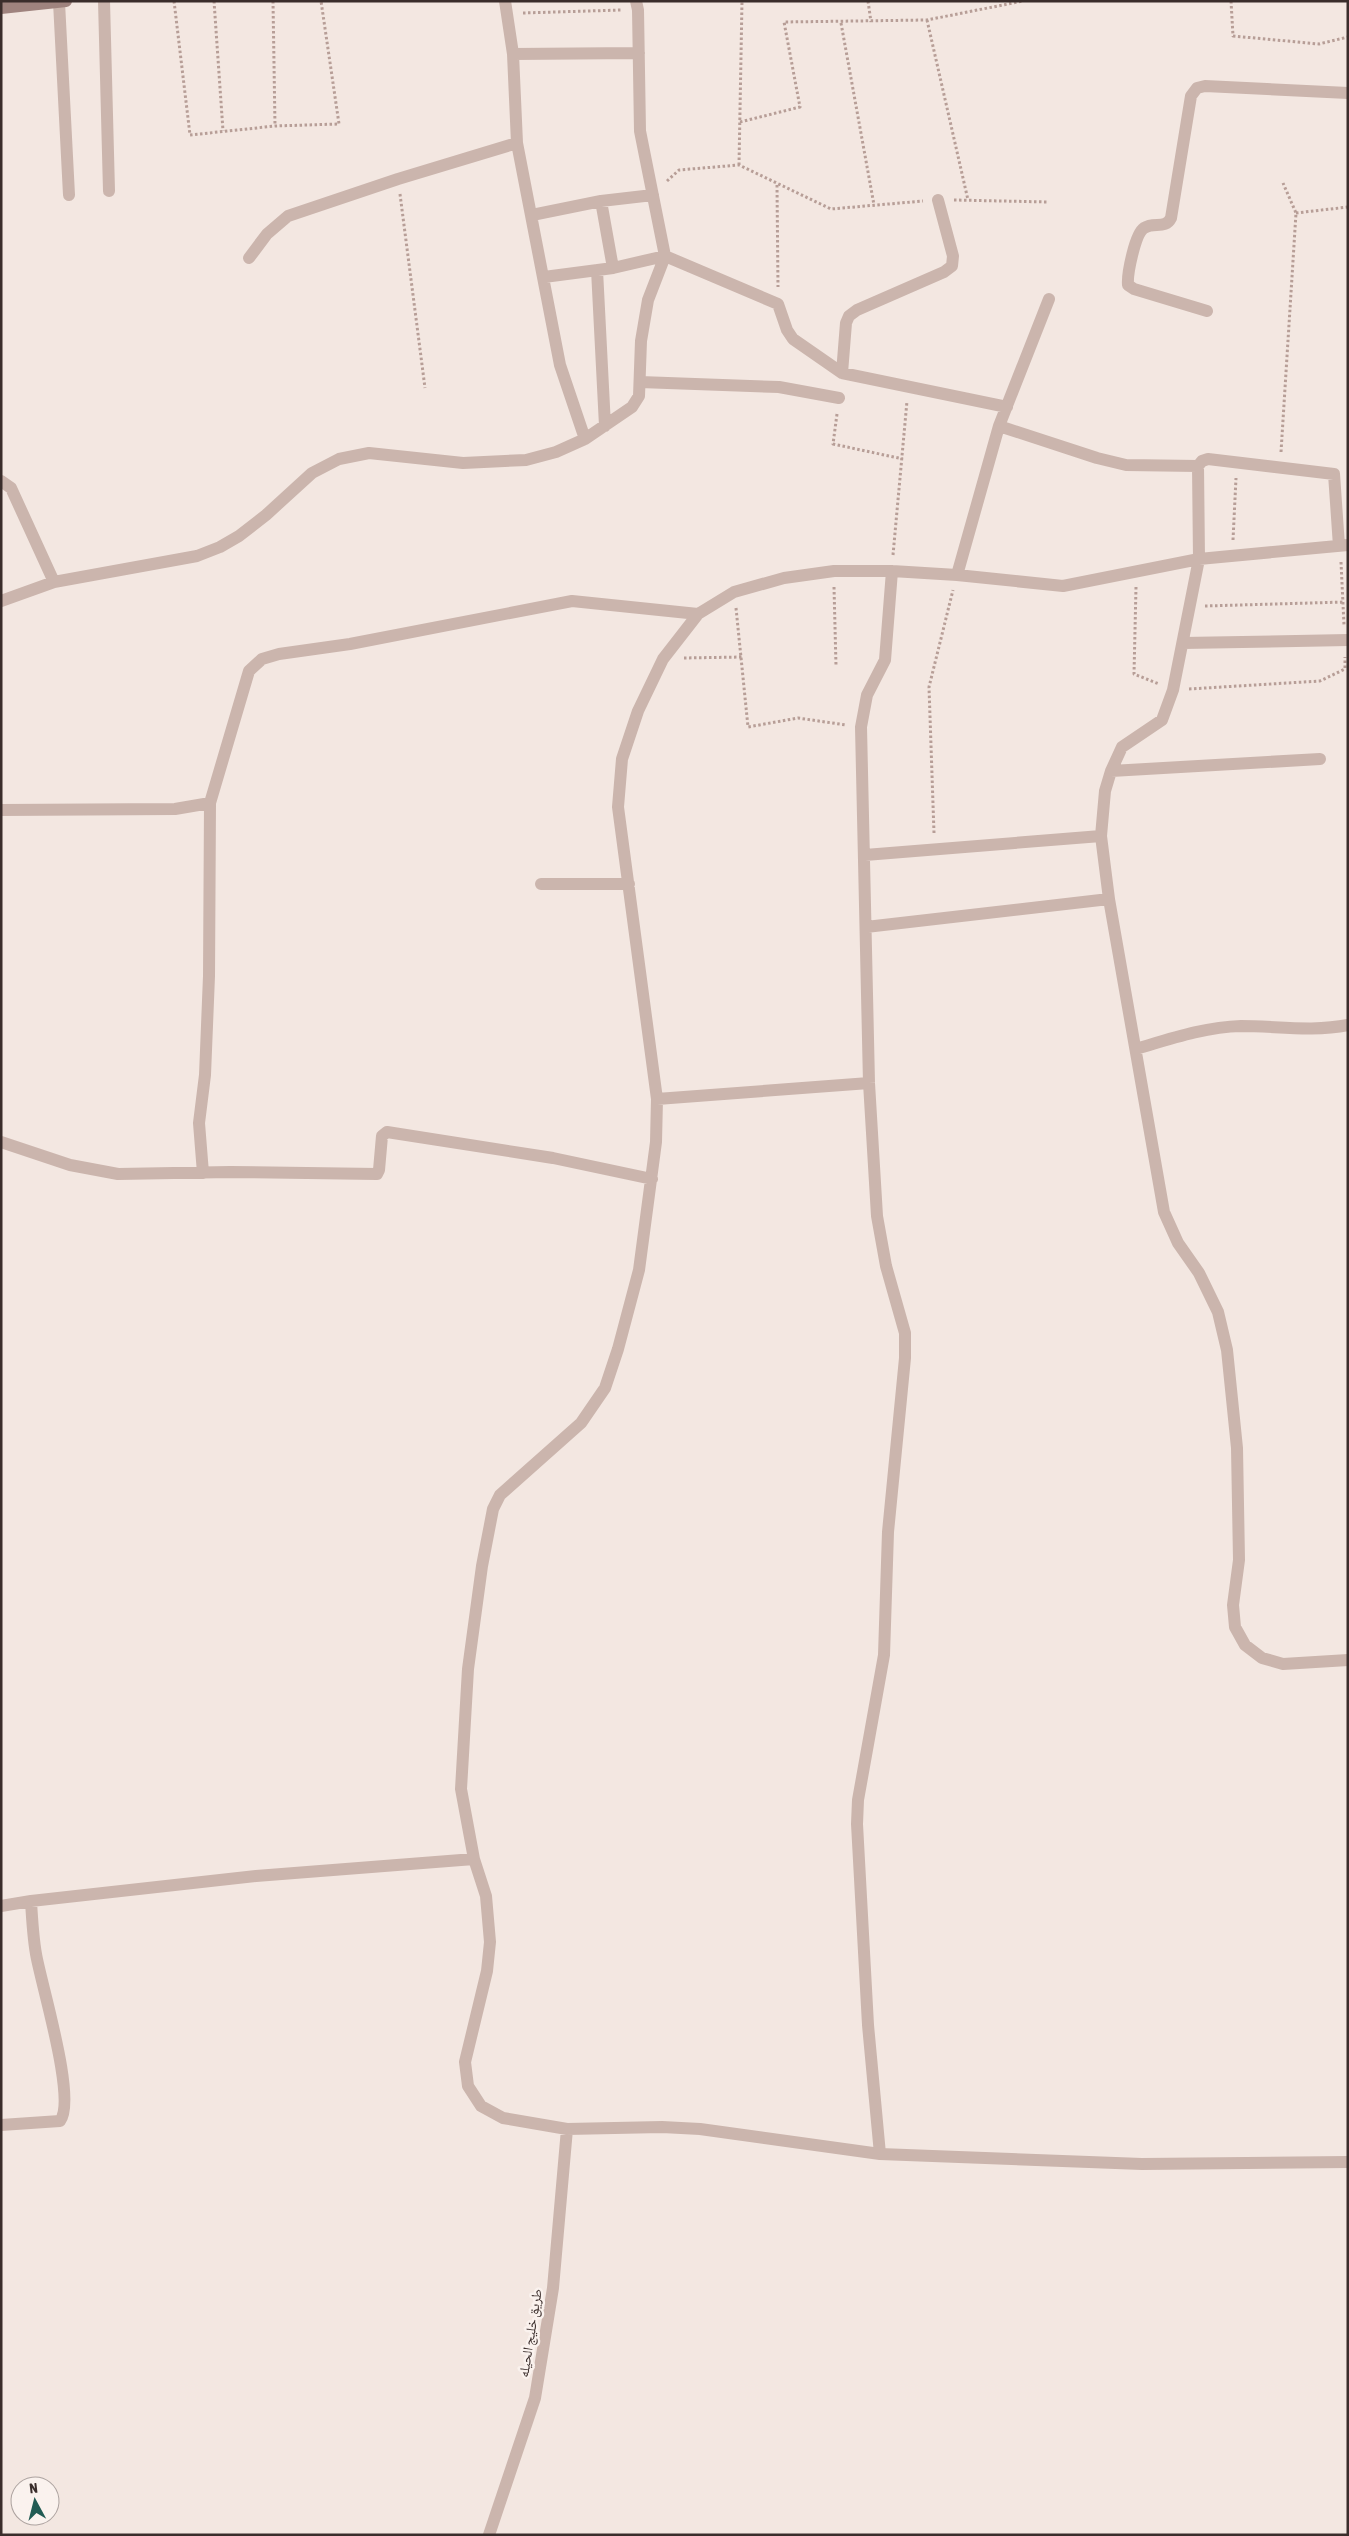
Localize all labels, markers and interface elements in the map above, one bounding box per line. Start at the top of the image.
street label: طريق خليج الحيله [515,2287,547,2379]
north arrow [10,2476,60,2526]
text: N [28,2480,38,2497]

